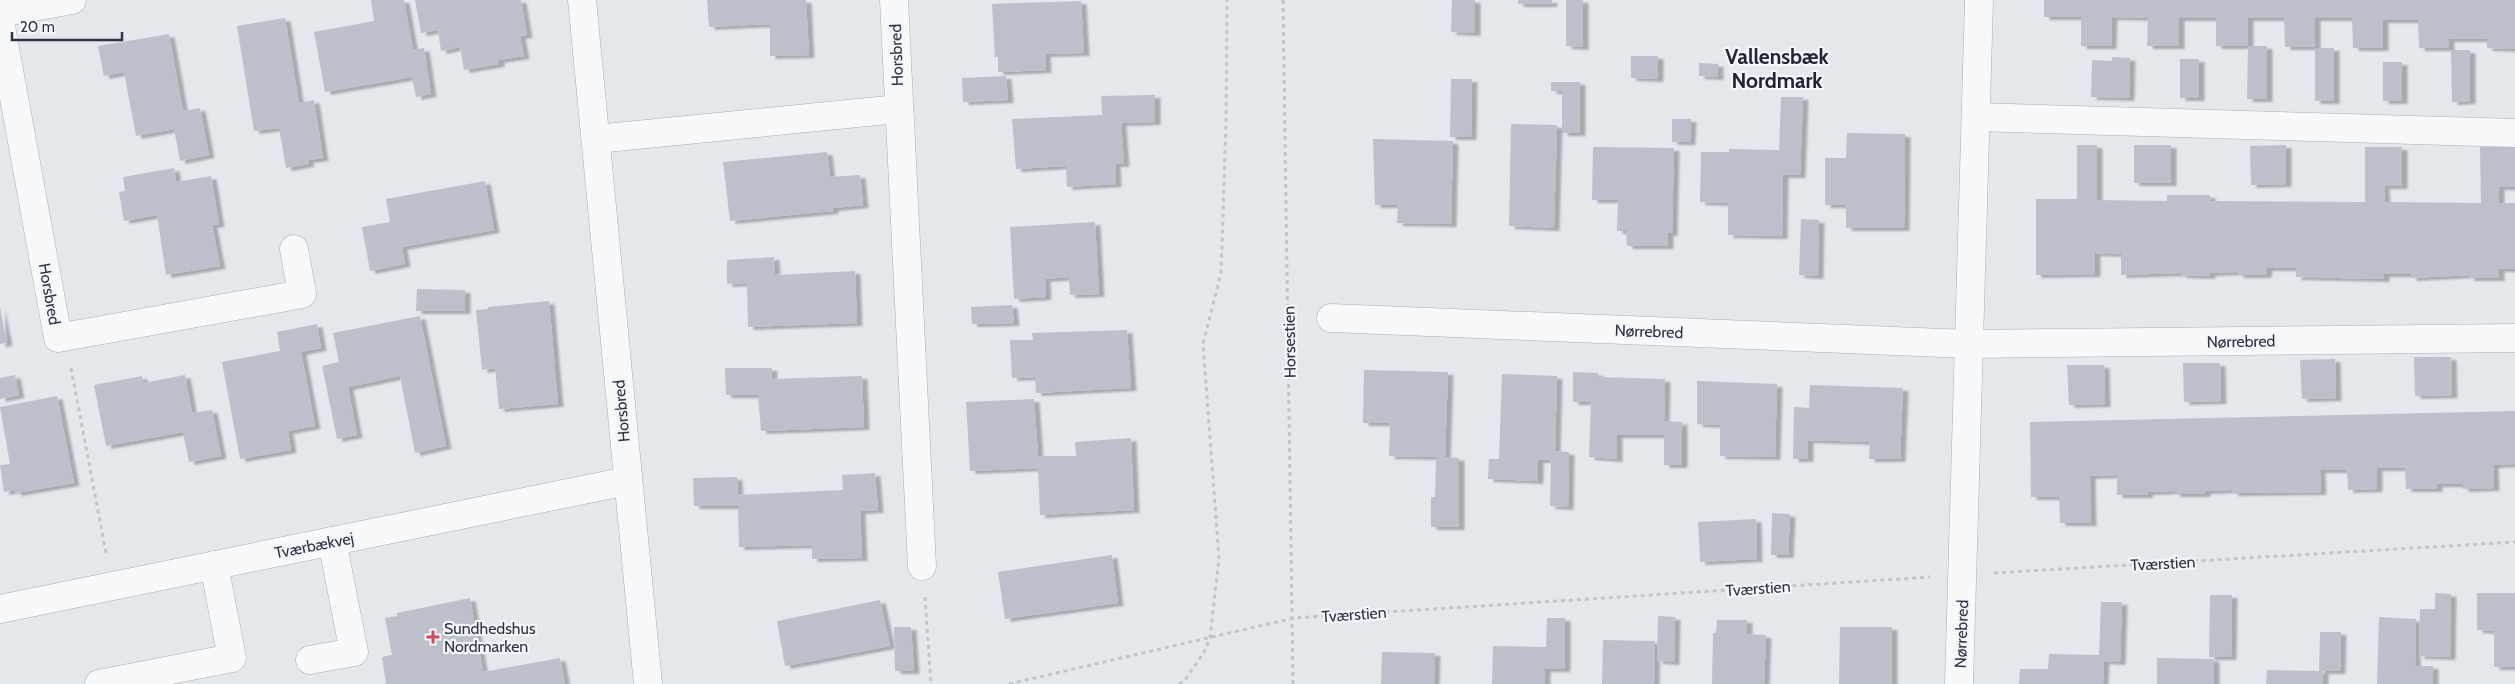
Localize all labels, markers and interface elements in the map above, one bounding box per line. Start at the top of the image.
scale bar [12,10,122,42]
text: 20 m [20,18,55,36]
street label: Horsbred [886,23,907,86]
district label: Vallensbæk Nordmark [1725,44,1830,93]
street label: Horsbred [35,262,64,326]
street label: Horsestien [1279,306,1300,378]
street label: Nørrebred [1614,321,1684,342]
street label: Nørrebred [2206,331,2276,352]
street label: Horsbred [609,379,634,443]
street label: Tværbækvej [273,528,355,562]
street label: Tværstien [2130,552,2196,575]
street label: Tværstien [1725,577,1791,600]
street label: Nørrebred [1951,599,1972,669]
street label: Tværstien [1321,603,1387,626]
place label: Sundhedshus Nordmarken [444,619,536,656]
marker: Sundhedshus Nordmarken [426,630,440,644]

